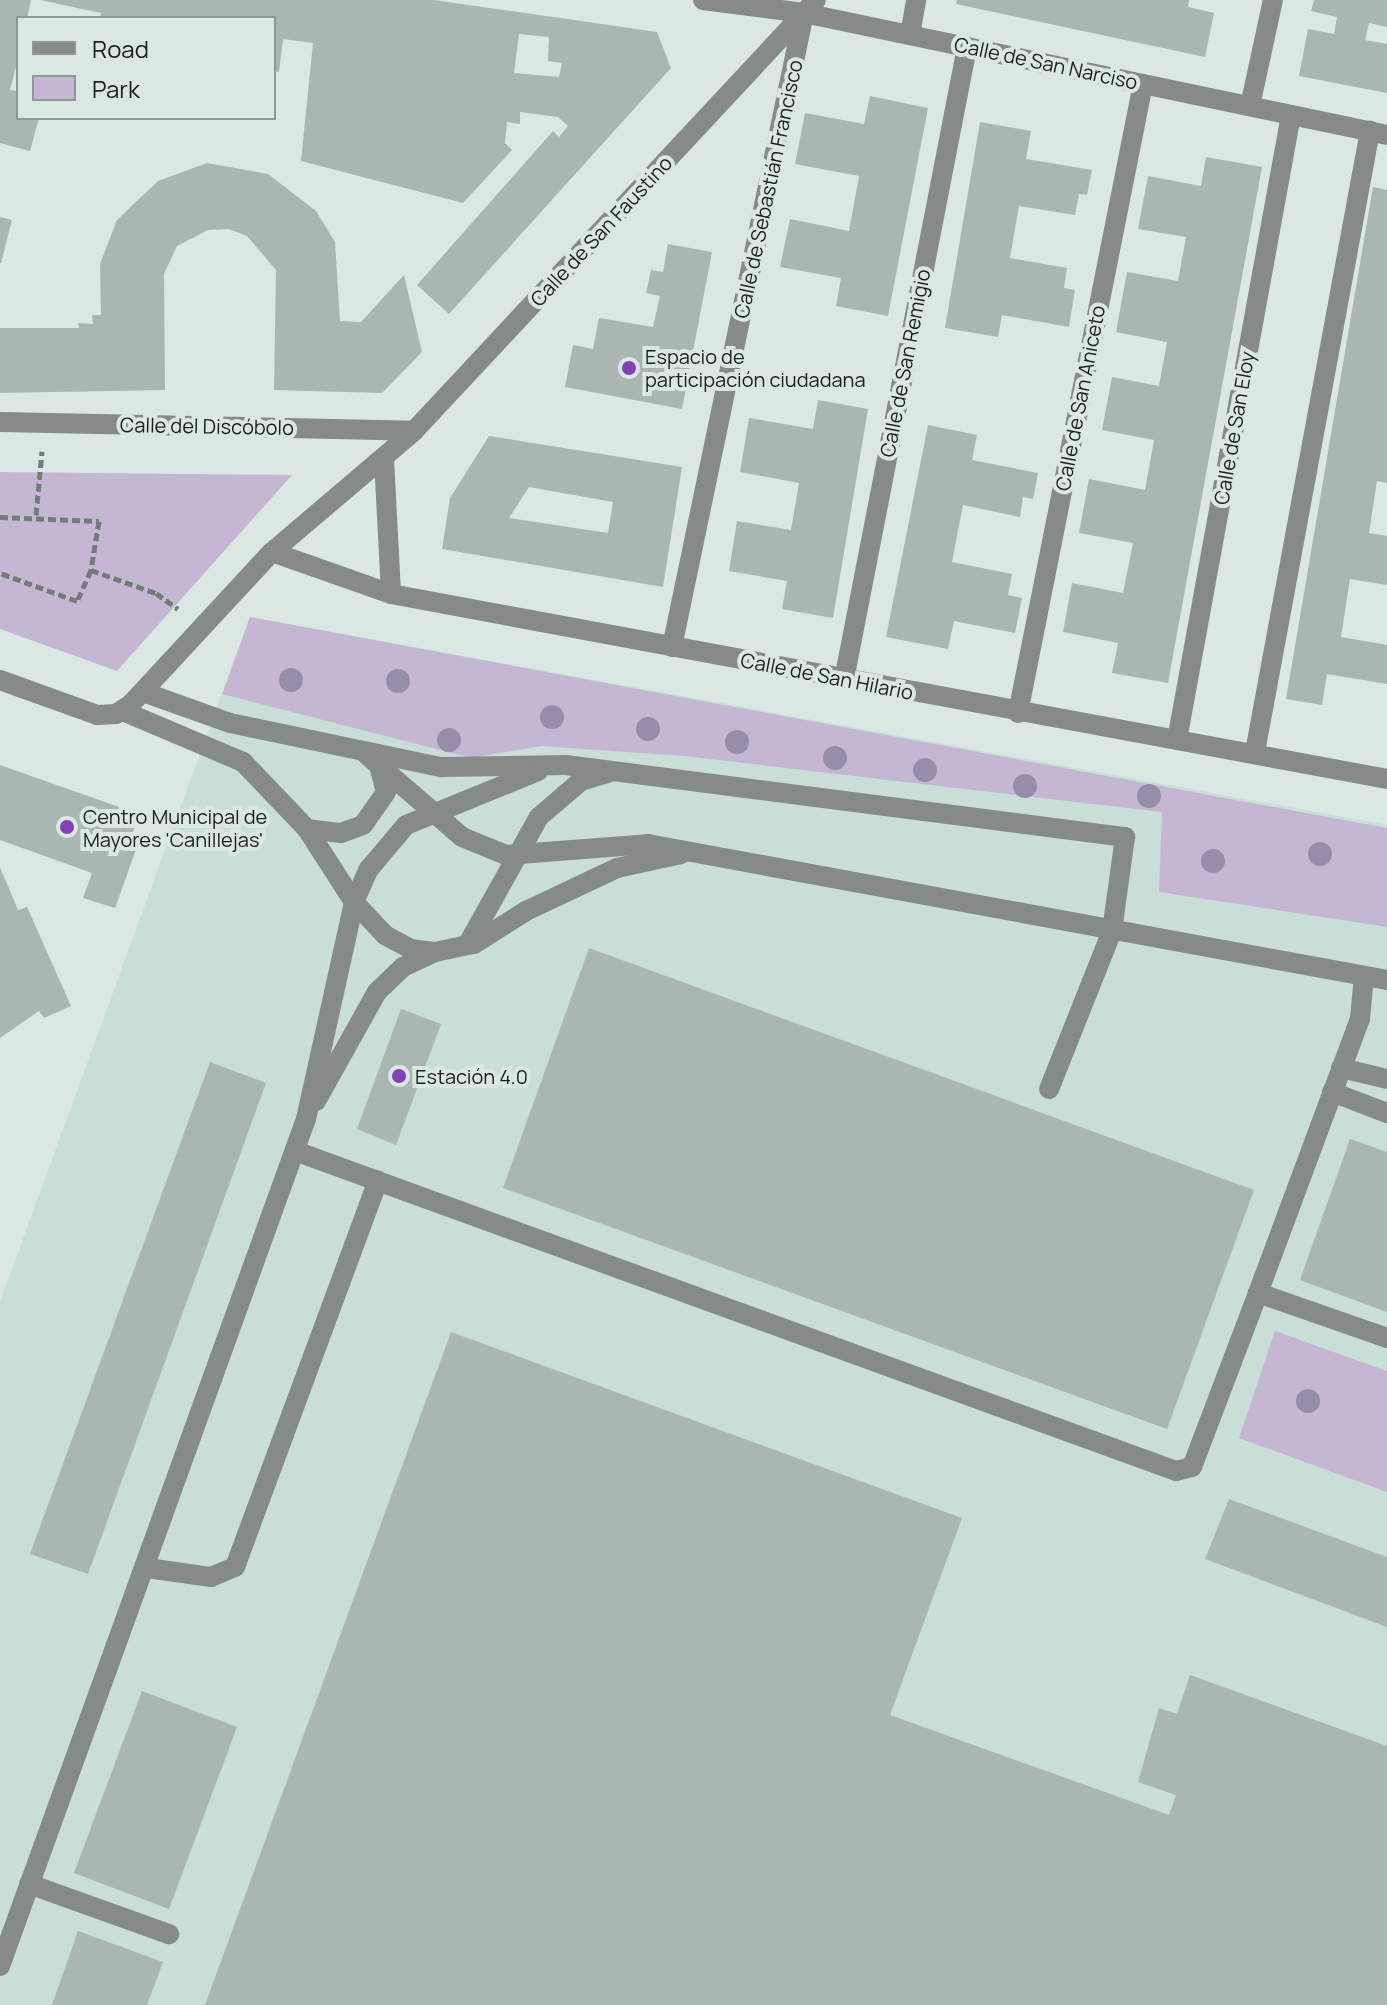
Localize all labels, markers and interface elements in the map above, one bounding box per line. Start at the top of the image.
legend [16,16,276,120]
text: Road [92,32,149,65]
street label: Calle de San Narciso [952,32,1140,94]
street label: Calle de Sebastián Francisco [729,58,807,320]
text: Park [92,72,140,105]
street label: Calle de San Faustino [525,151,677,311]
street label: Calle de San Remigio [875,267,935,459]
street label: Calle de San Aniceto [1050,303,1110,493]
place label: Espacio de participación ciudadana [645,344,866,391]
street label: Calle de San Eloy [1209,349,1259,507]
marker: Espacio de participación ciudadana [620,359,638,377]
street label: Calle del Discóbolo [120,412,294,440]
street label: Calle de San Hilario [739,648,915,704]
place label: Centro Municipal de Mayores 'Canillejas' [83,804,267,851]
marker: Centro Municipal de Mayores 'Canillejas' [58,818,76,836]
place label: Estación 4.0 [415,1064,528,1088]
marker: Estación 4.0 [390,1067,408,1085]

